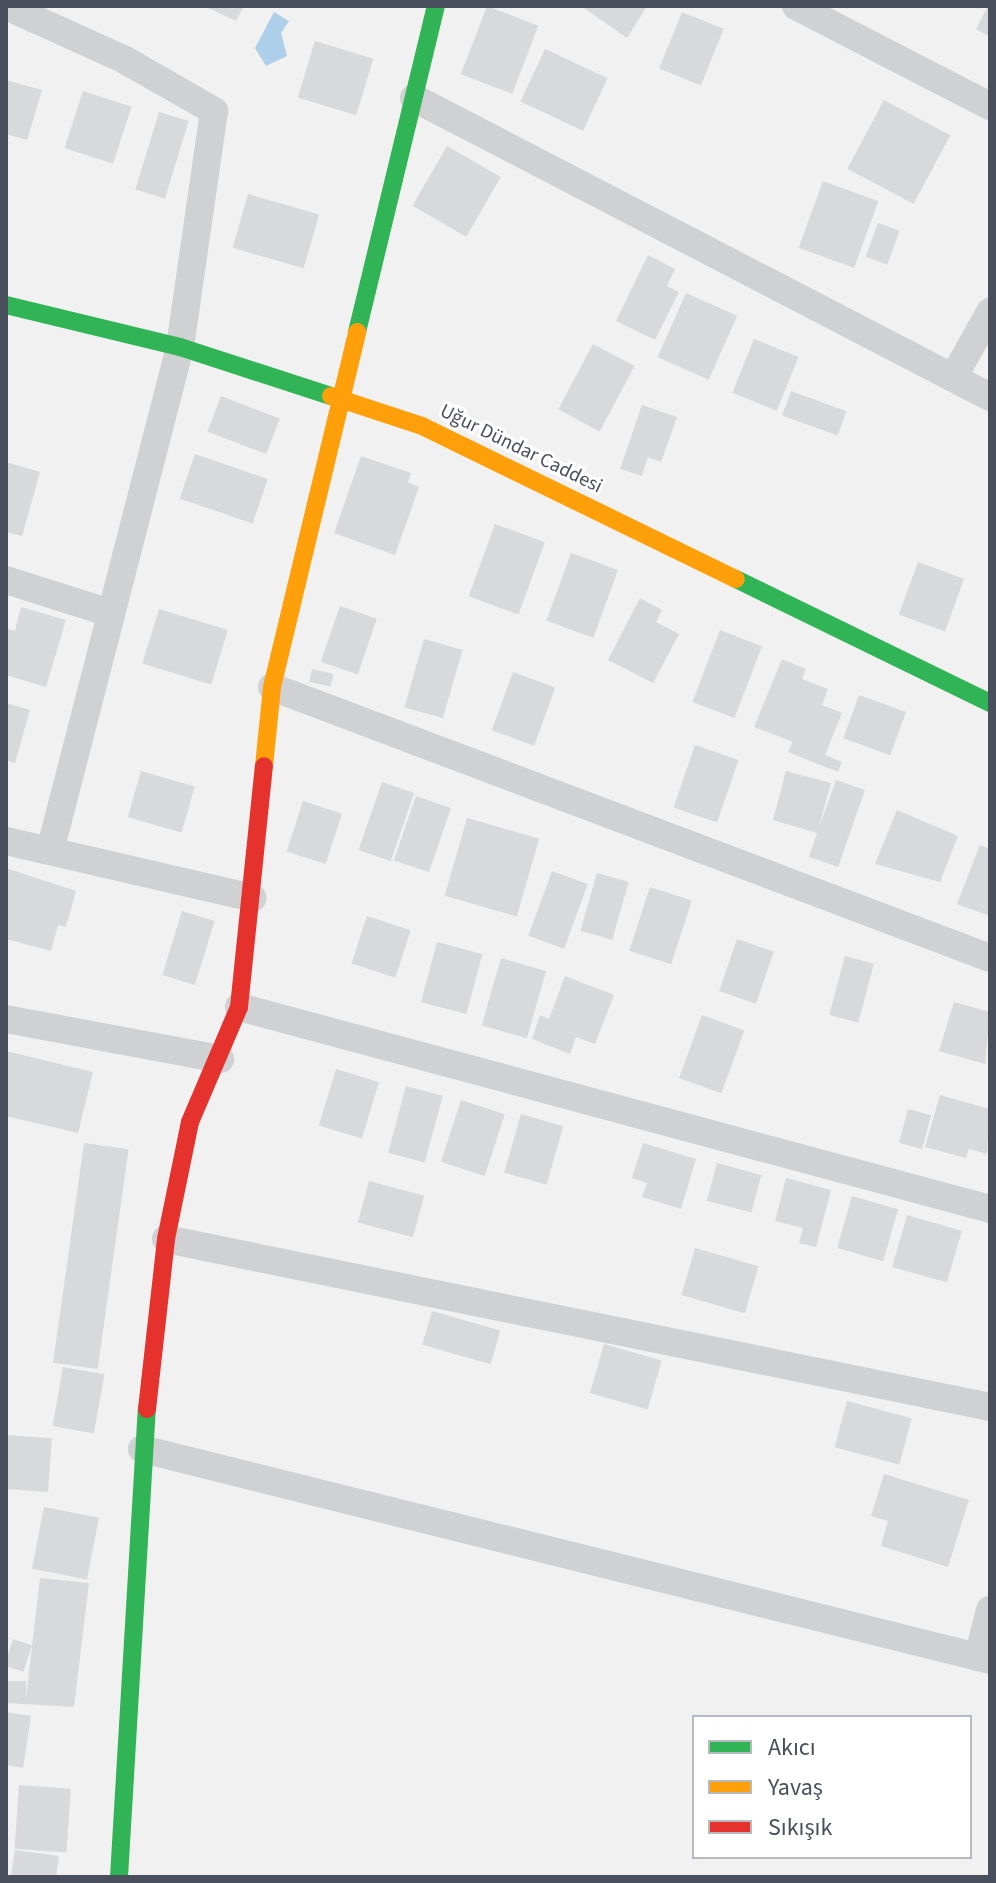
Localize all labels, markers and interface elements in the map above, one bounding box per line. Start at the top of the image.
street label: Uğur Dündar Caddesi [436,399,606,499]
legend [692,1715,972,1859]
text: Akıcı [768,1730,816,1765]
text: Yavaş [768,1770,823,1805]
text: Sıkışık [768,1810,832,1845]

